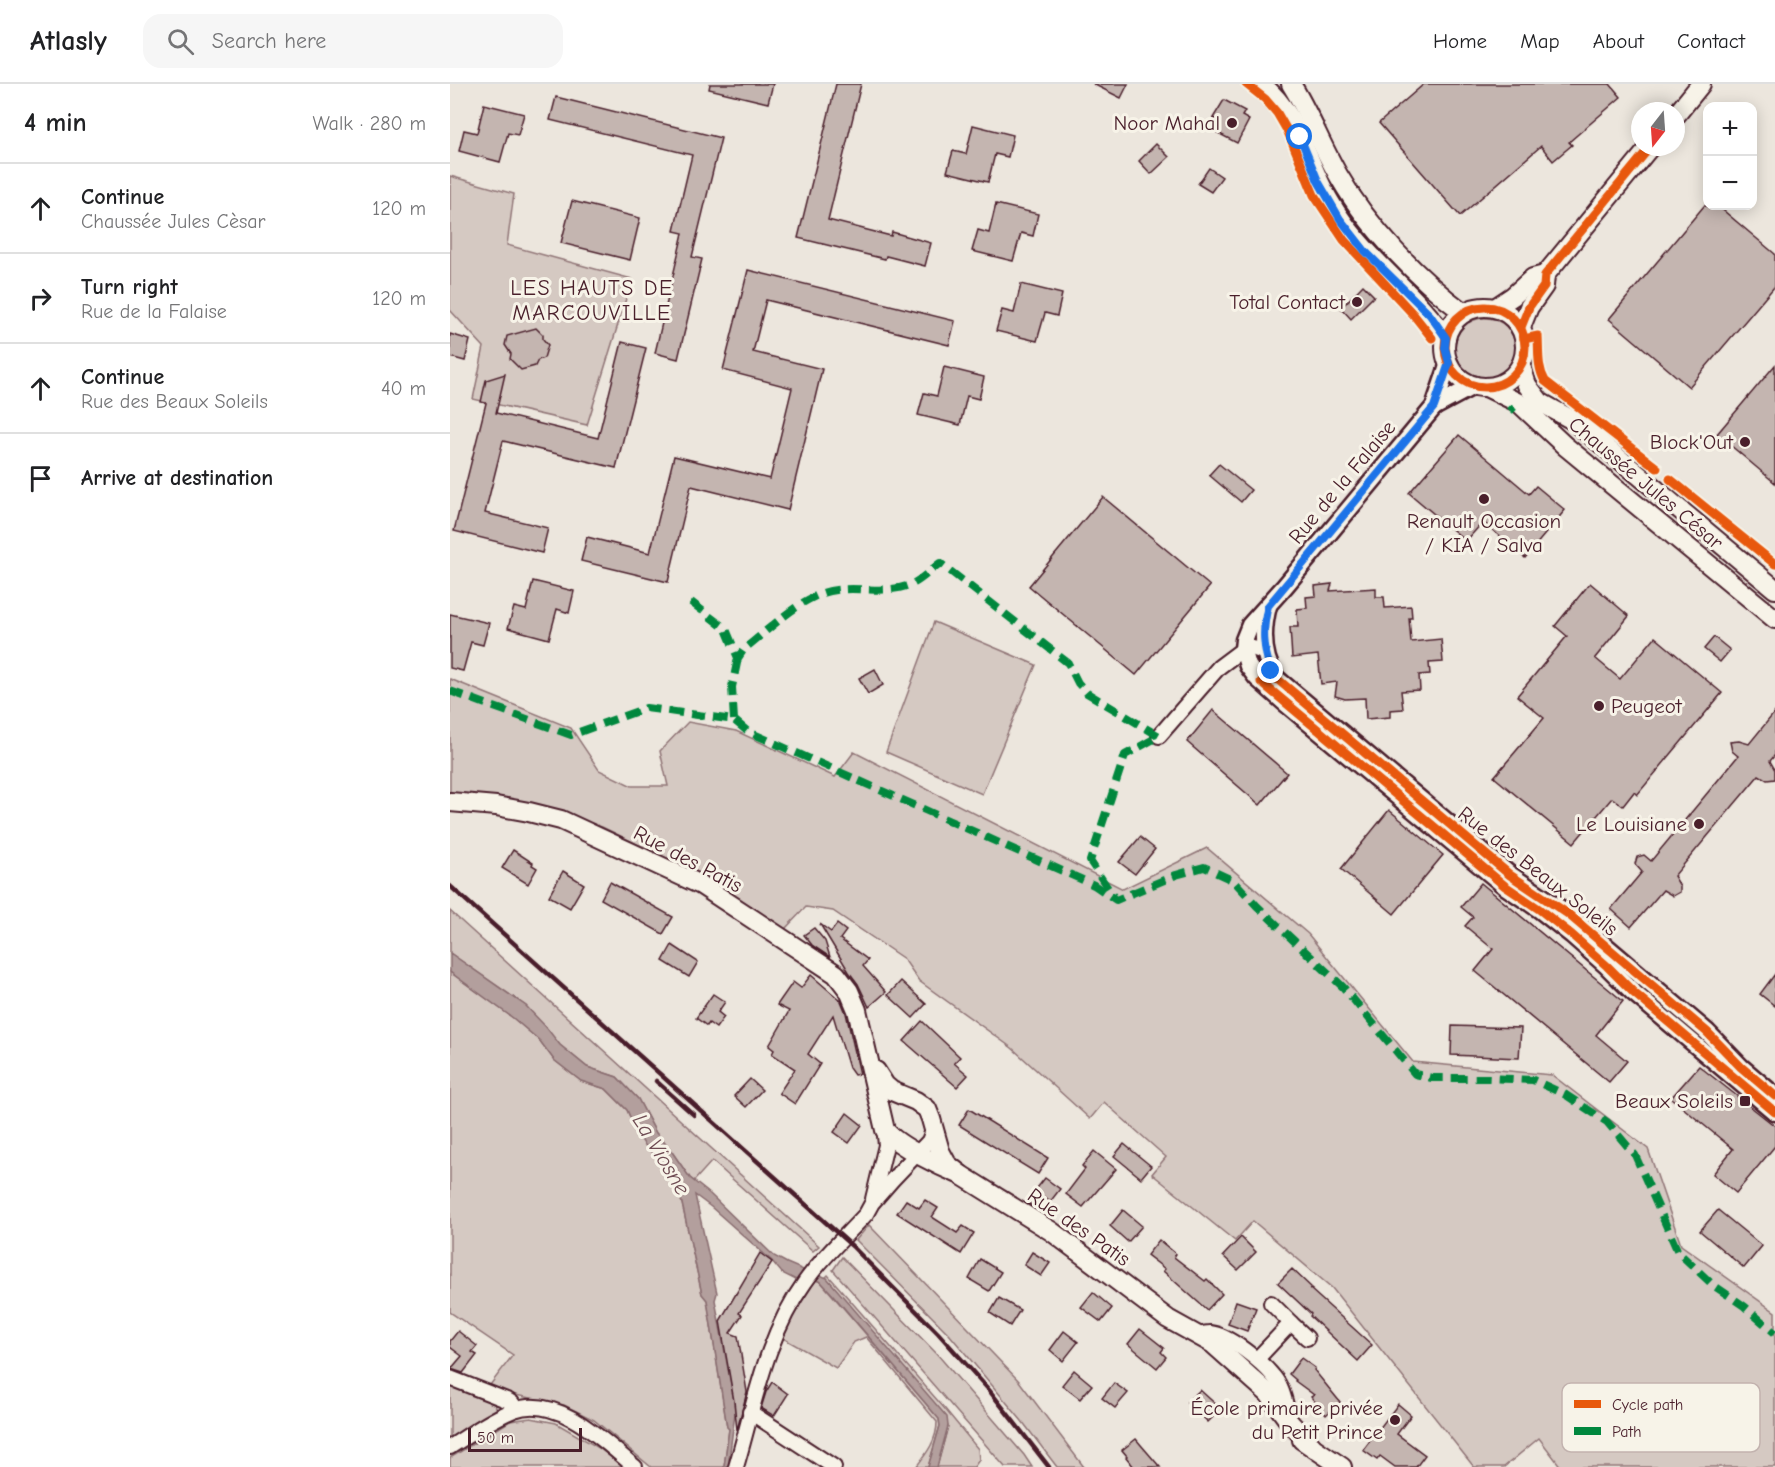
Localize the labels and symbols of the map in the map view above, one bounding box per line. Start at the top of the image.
north arrow [1631,102,1685,156]
place label: Noor Mahal [1113,111,1220,135]
marker: Noor Mahal [1225,116,1239,130]
route start [1286,123,1312,149]
district label: LES HAUTS DE MARCOUVILLE [510,275,674,326]
place label: Total Contact [1229,290,1346,314]
marker: Total Contact [1350,295,1364,309]
street label: Chaussée Jules César [1564,412,1728,555]
street label: Rue de la Falaise [1284,416,1400,548]
place label: Block'Out [1650,430,1734,454]
marker: Block'Out [1738,435,1752,449]
marker: Renault Occasion / KIA / Salva [1477,492,1491,506]
place label: Renault Occasion / KIA / Salva [1407,509,1561,557]
route end [1257,657,1283,683]
place label: Peugeot [1611,694,1683,718]
marker: Peugeot [1592,699,1606,713]
street label: Rue des Beaux Soleils [1453,801,1623,941]
place label: Le Louisiane [1576,812,1687,836]
marker: Le Louisiane [1692,817,1706,831]
street label: Rue des Patis [630,820,746,898]
place label: Beaux Soleils [1615,1089,1733,1113]
marker: Beaux Soleils [1738,1094,1752,1108]
water label: La Viosne [627,1109,696,1200]
street label: Rue des Patis [1023,1183,1135,1271]
legend [1562,1383,1760,1452]
place label: École primaire privée du Petit Prince [1191,1396,1383,1444]
text: Cycle path [1612,1396,1683,1414]
marker: École primaire privée du Petit Prince [1388,1413,1402,1427]
text: Path [1612,1423,1642,1441]
scale bar [468,1425,582,1452]

